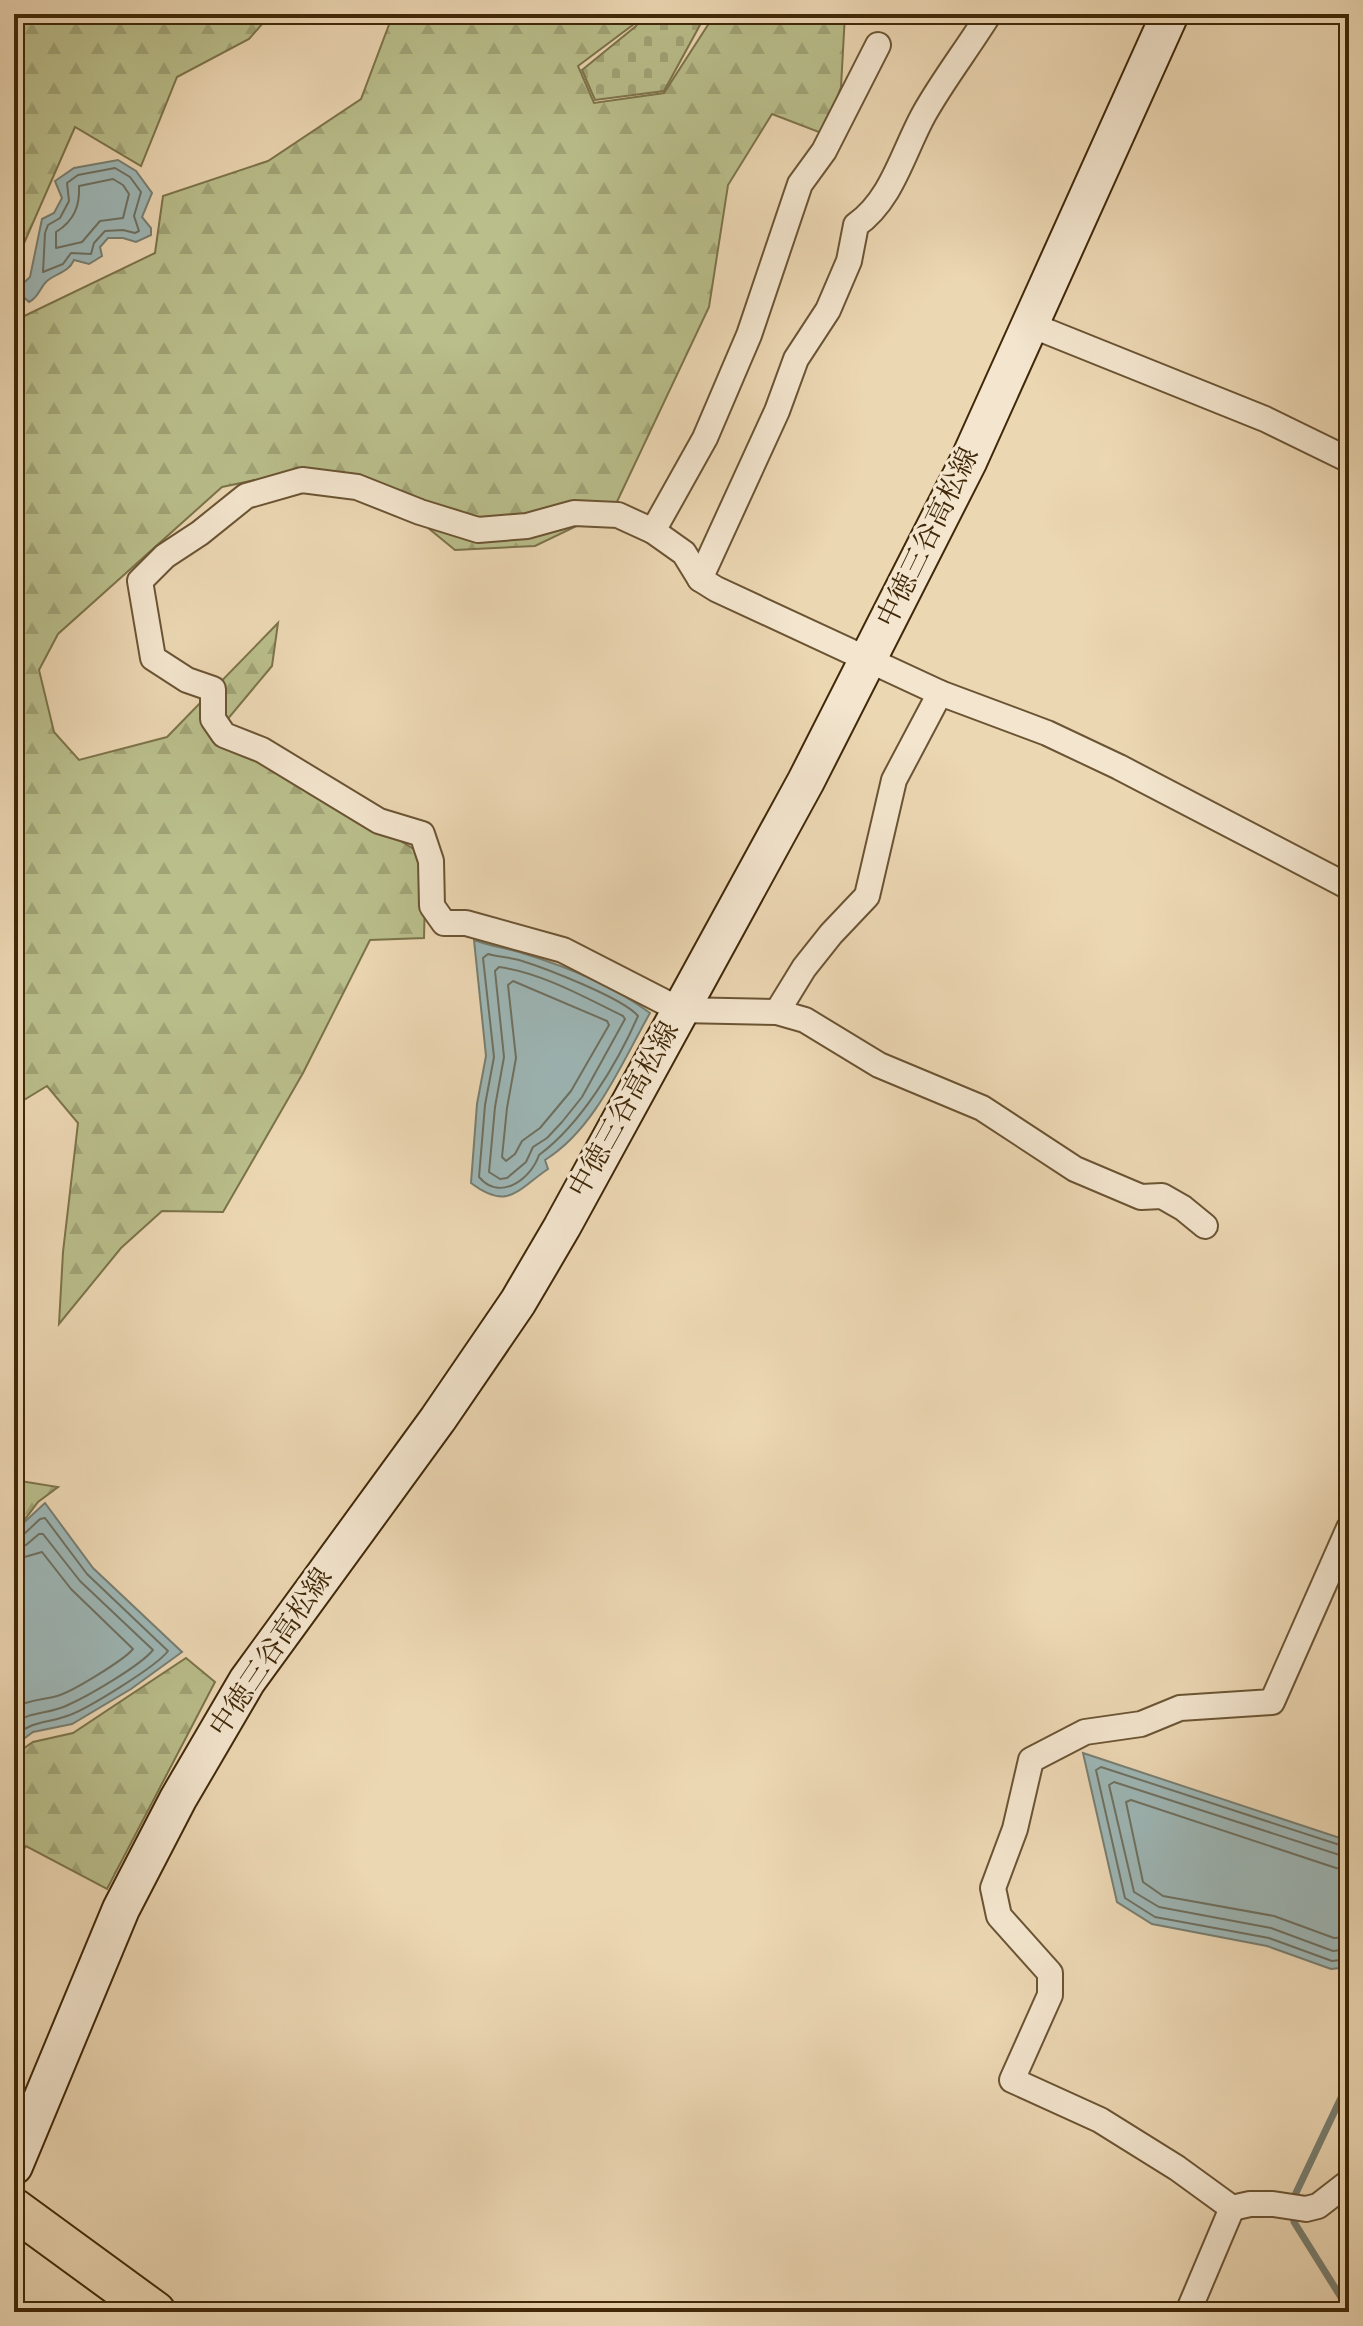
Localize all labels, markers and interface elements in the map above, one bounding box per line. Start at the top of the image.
street label: 中徳三谷高松線 [870,442,988,634]
street label: 中徳三谷高松線 [562,1016,688,1204]
street label: 中徳三谷高松線 [203,1562,341,1744]

